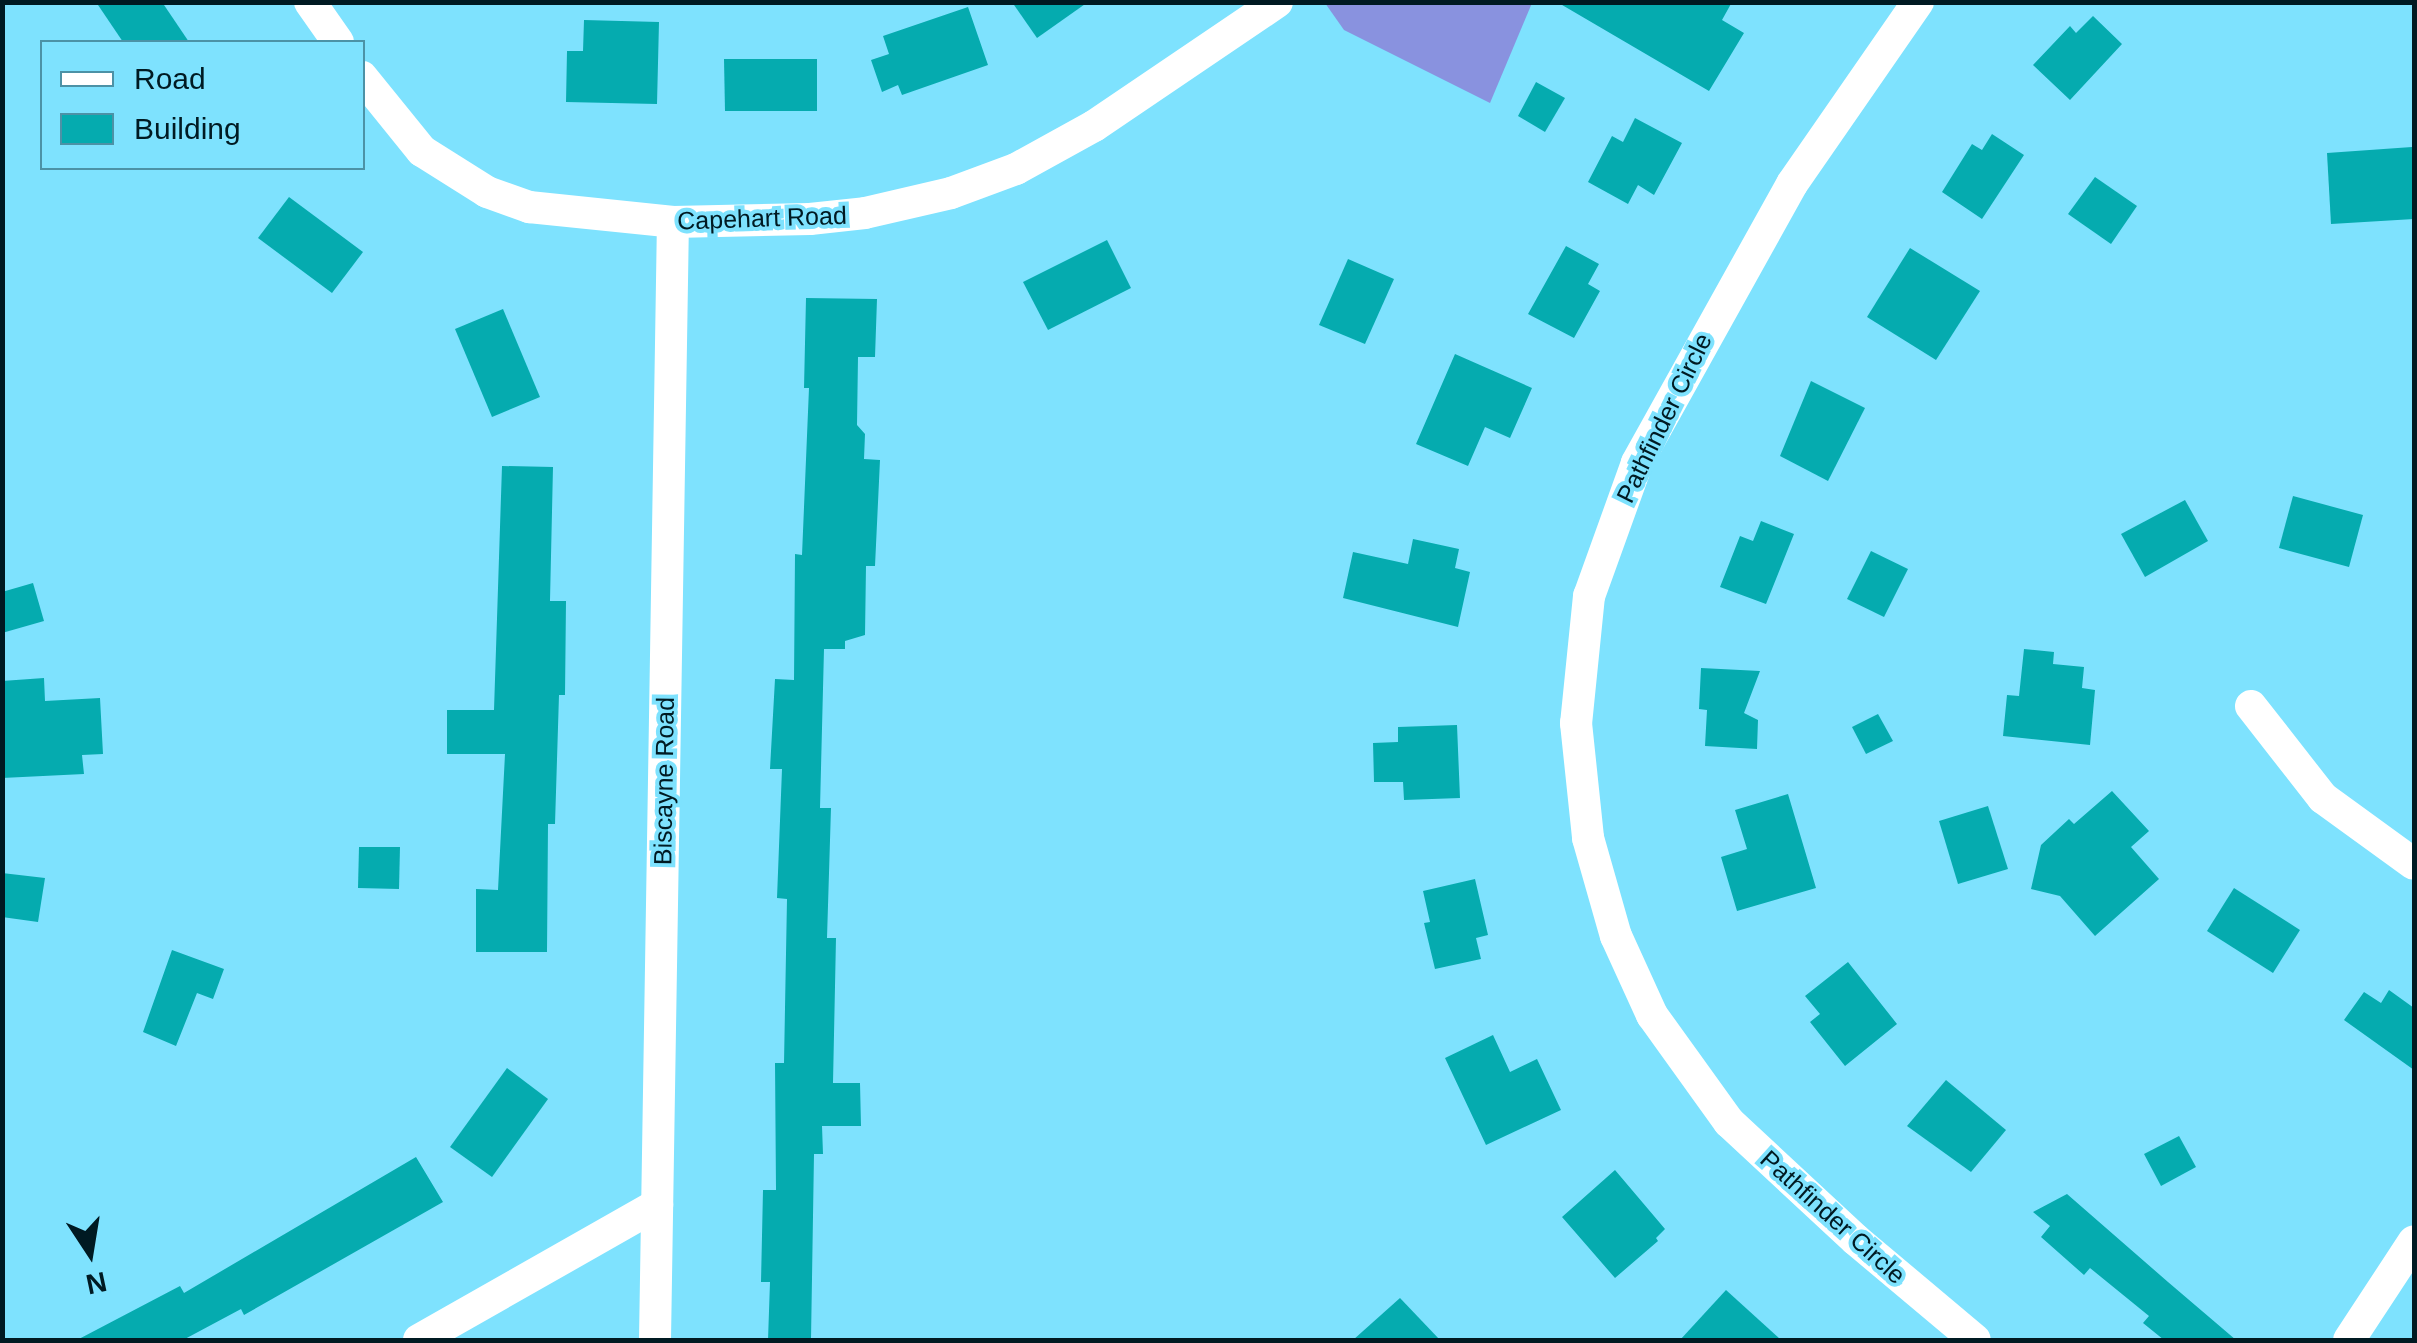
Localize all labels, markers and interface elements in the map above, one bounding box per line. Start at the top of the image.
legend [40,40,365,170]
text: Road [134,62,206,95]
text: Building [134,112,241,145]
street label: Capehart Road [677,200,847,236]
street label: Pathfinder Circle [1610,328,1718,508]
street label: Biscayne Road [648,697,680,865]
street label: Pathfinder Circle [1754,1144,1912,1290]
north arrow [40,1203,140,1303]
text: N [83,1266,109,1300]

